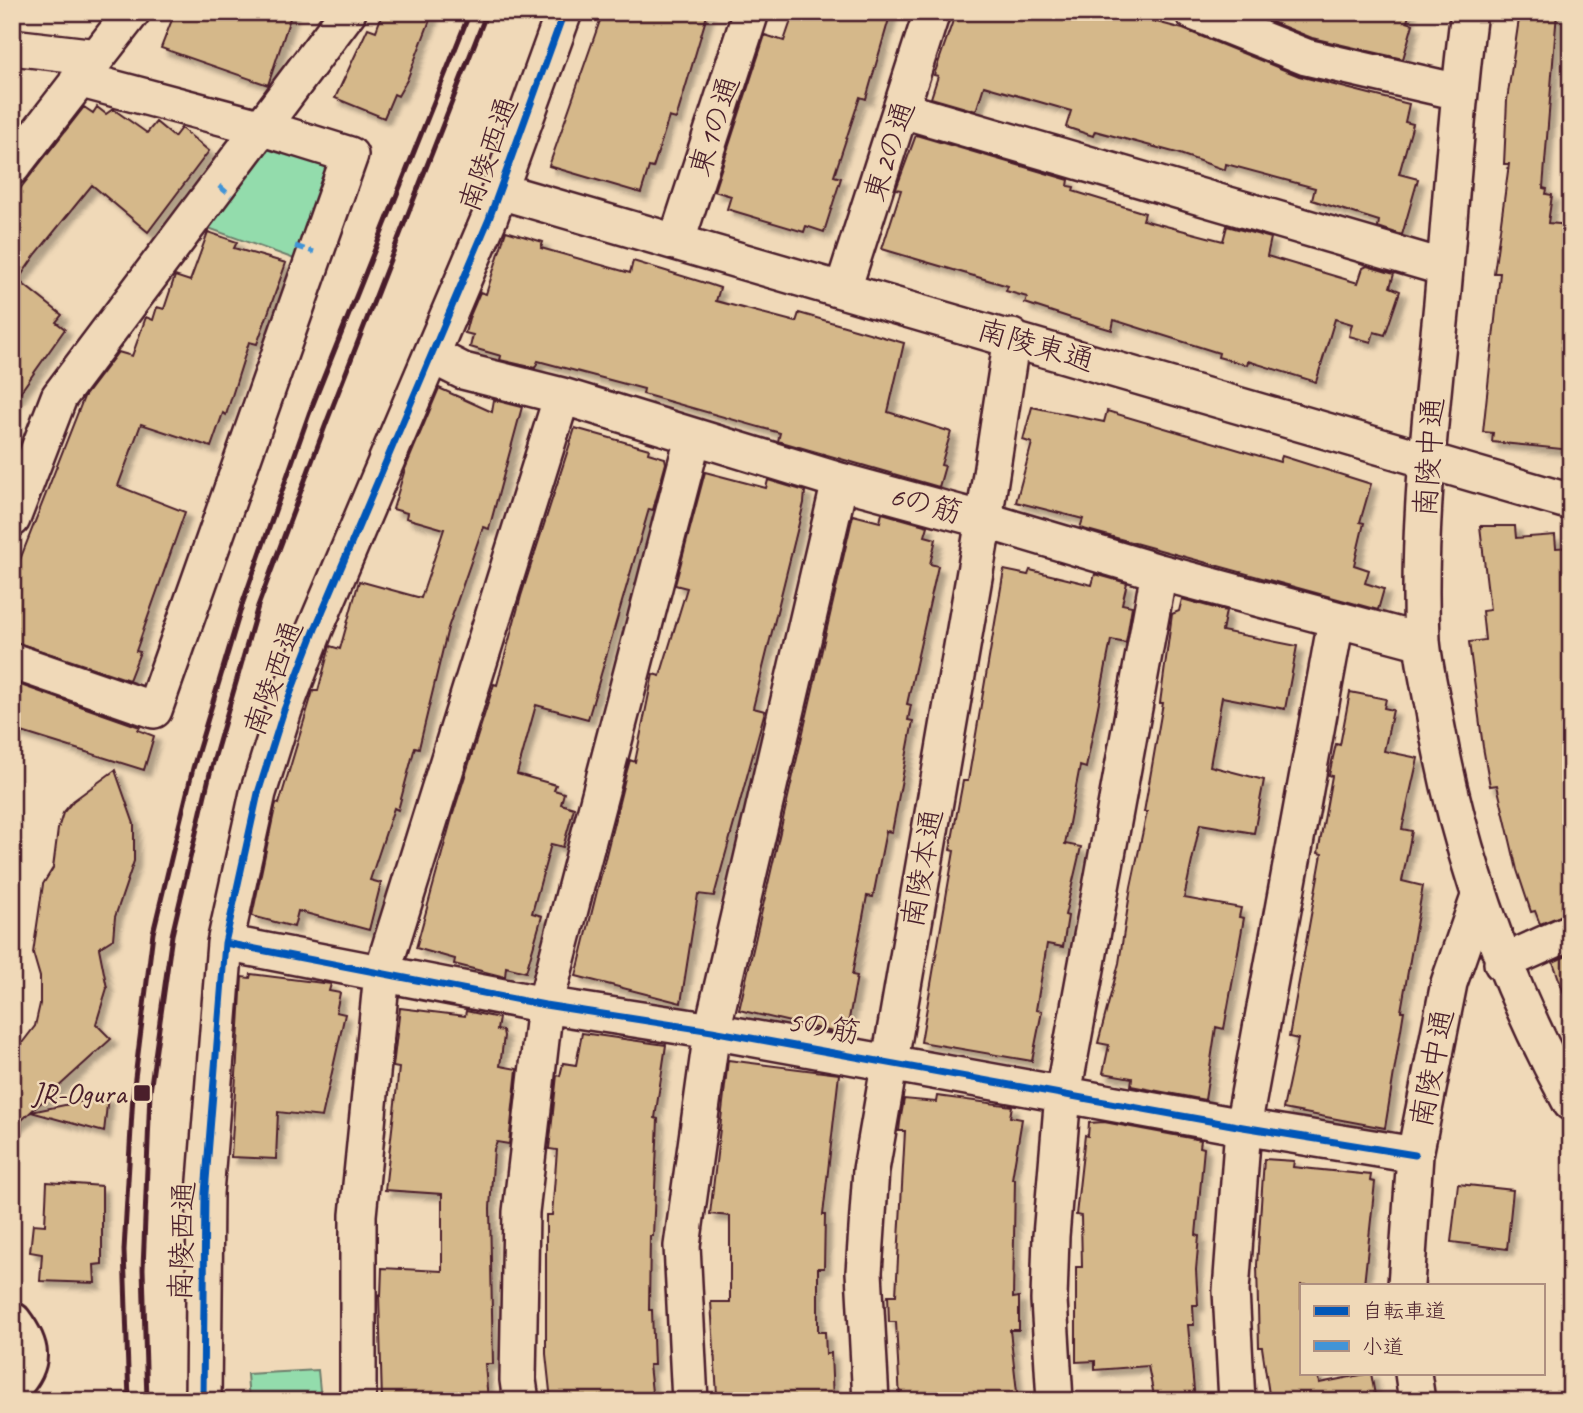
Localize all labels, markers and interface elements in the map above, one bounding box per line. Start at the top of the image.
street label: 東1の通 [680,71,748,181]
street label: 南陵西通 [450,91,526,217]
street label: 東2の通 [855,96,923,206]
street label: 南陵東通 [973,310,1099,380]
street label: 南陵中通 [1406,396,1452,518]
street label: 6の筋 [886,476,966,532]
street label: 南陵西通 [235,615,311,741]
street label: 南陵本通 [893,806,951,930]
street label: 5の筋 [785,1002,863,1052]
street label: 南陵中通 [1402,1005,1462,1131]
place label: JR-Ogura [30,1074,128,1112]
marker: JR-Ogura [132,1083,152,1103]
street label: 南陵西通 [161,1180,203,1302]
legend [1300,1284,1544,1374]
text: 自転車道 [1362,1298,1446,1324]
text: 小道 [1362,1334,1404,1360]

